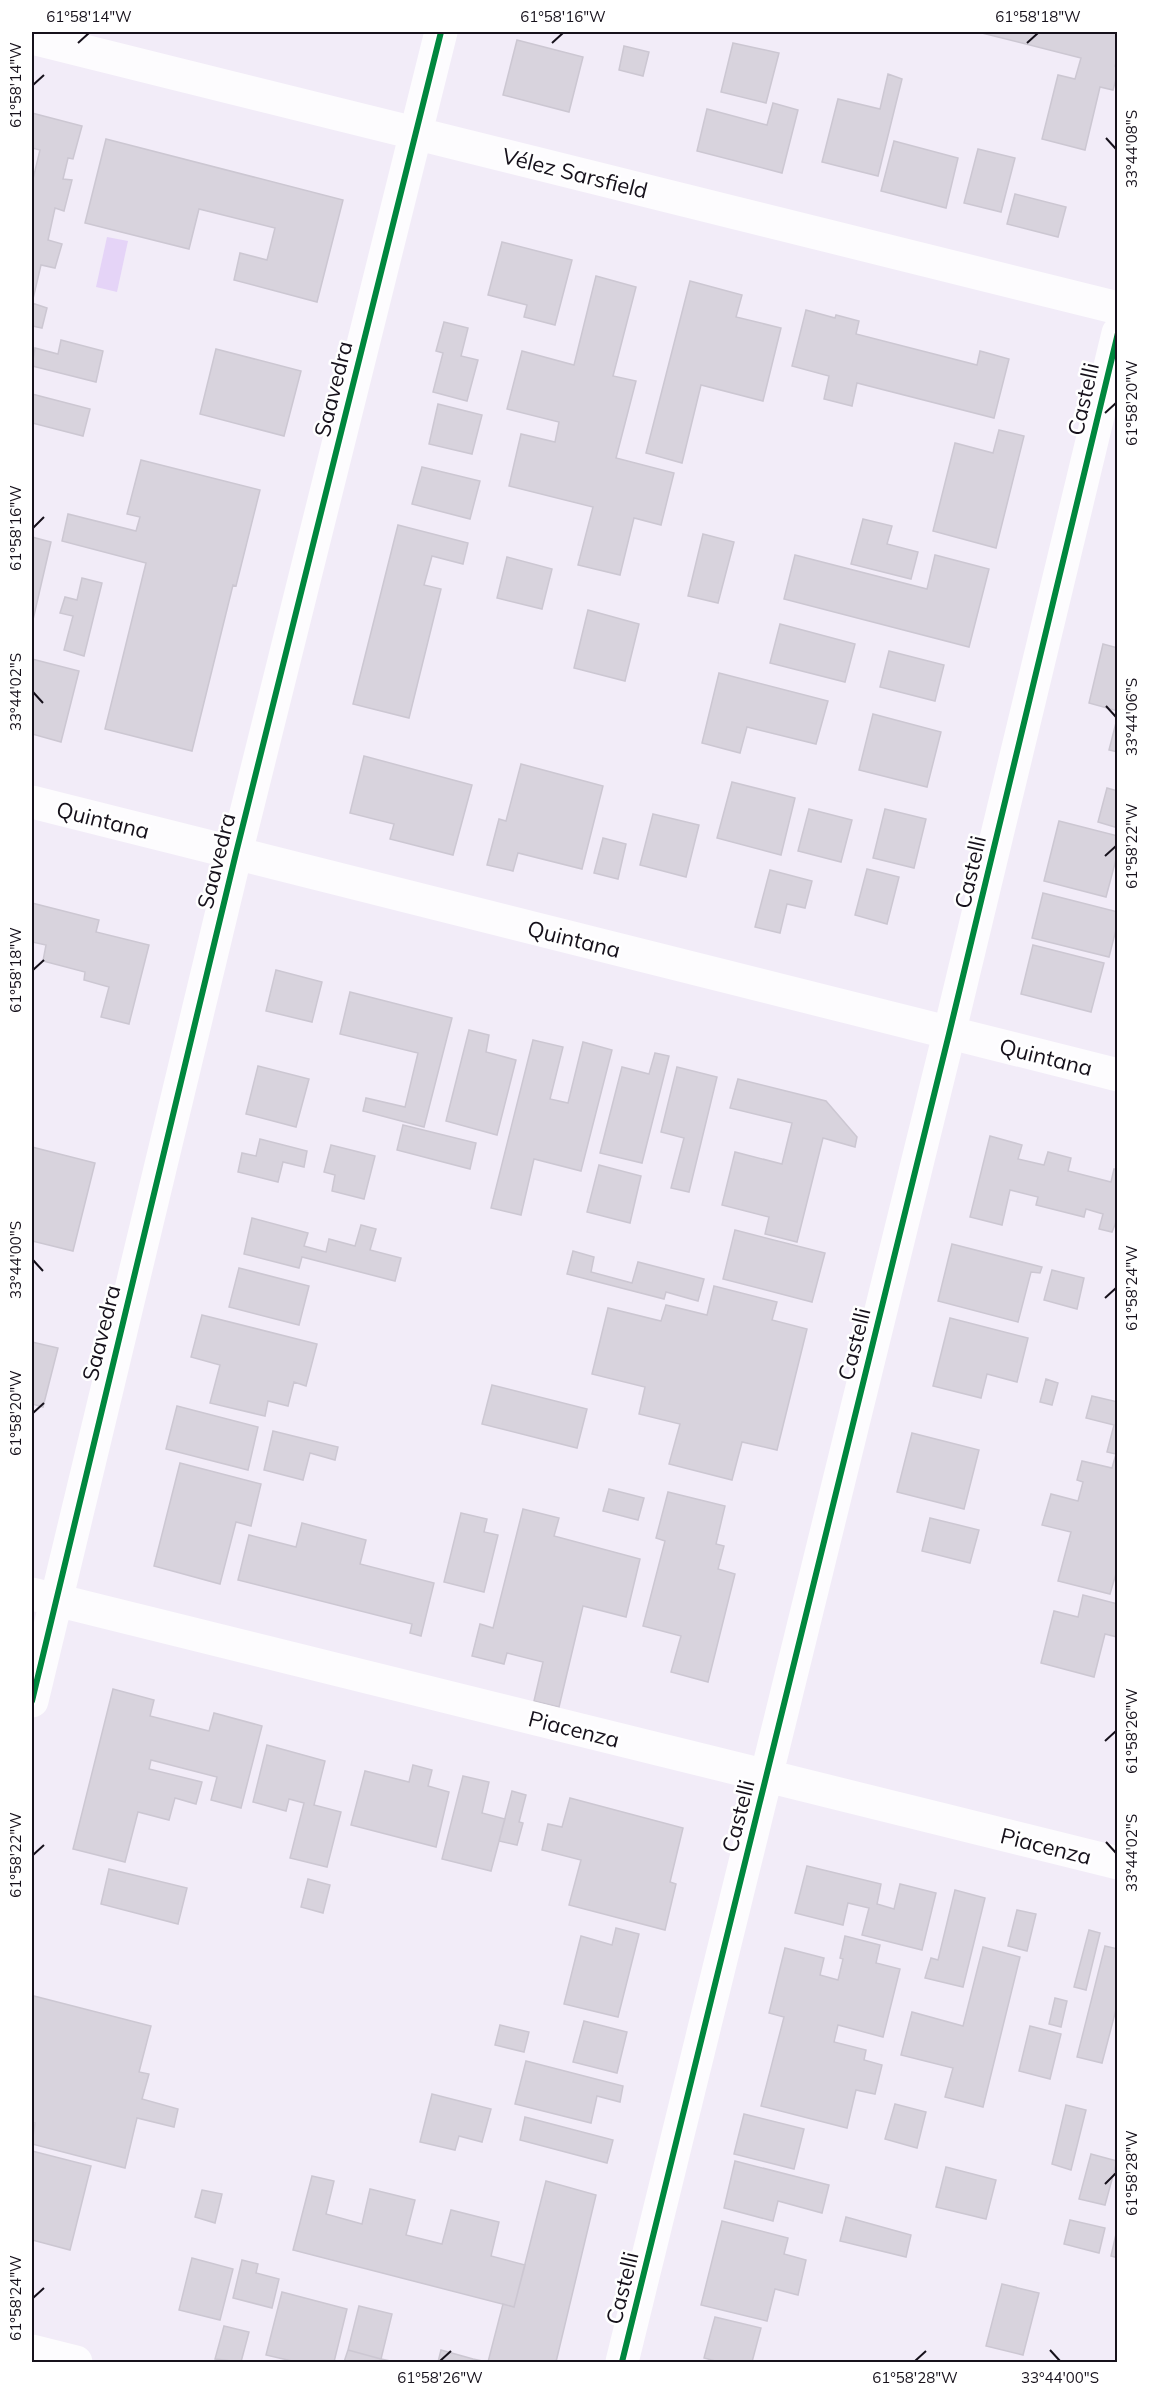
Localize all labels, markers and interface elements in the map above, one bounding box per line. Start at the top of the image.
text: 61°58'14"W [46,7,132,26]
text: 61°58'16"W [520,7,606,26]
text: 61°58'18"W [995,7,1081,26]
text: 61°58'14"W [6,42,25,128]
text: 33°44'08"S [1122,110,1141,188]
street label: Vélez Sarsfield [499,141,651,205]
street label: Saavedra [308,338,358,440]
street label: Castelli [1061,360,1105,438]
text: 61°58'20"W [1122,360,1141,446]
text: 61°58'16"W [6,485,25,571]
text: 33°44'02"S [6,653,25,731]
text: 33°44'06"S [1122,678,1141,756]
street label: Quintana [54,795,152,845]
text: 61°58'22"W [1122,803,1141,889]
street label: Saavedra [191,810,241,912]
street label: Castelli [948,833,992,911]
street label: Quintana [525,914,623,964]
text: 61°58'18"W [6,927,25,1013]
street label: Quintana [997,1032,1095,1082]
text: 33°44'00"S [6,1221,25,1299]
text: 61°58'24"W [1122,1245,1141,1331]
street label: Saavedra [76,1282,126,1384]
street label: Castelli [831,1305,877,1383]
text: 61°58'20"W [6,1370,25,1456]
text: 61°58'26"W [1122,1688,1141,1774]
street label: Piacenza [526,1704,622,1754]
street label: Castelli [715,1777,761,1855]
text: 61°58'22"W [6,1812,25,1898]
text: 33°44'02"S [1122,1814,1141,1892]
street label: Piacenza [998,1821,1094,1871]
text: 61°58'28"W [1122,2130,1141,2216]
street label: Castelli [599,2249,645,2327]
text: 61°58'24"W [6,2255,25,2341]
text: 61°58'26"W [397,2368,483,2387]
text: 61°58'28"W [872,2368,958,2387]
text: 33°44'00"S [1021,2368,1099,2387]

